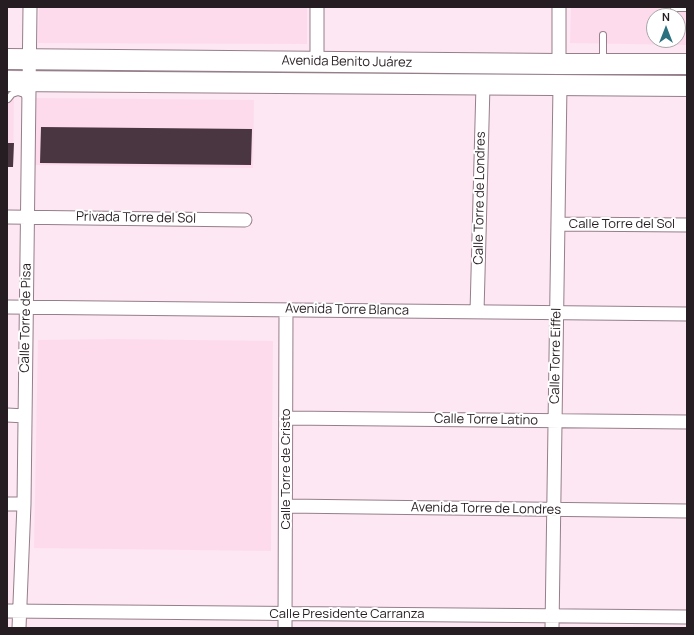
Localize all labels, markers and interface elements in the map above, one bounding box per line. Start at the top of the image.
north arrow [646,8,686,48]
text: N [662,9,670,24]
street label: Avenida Benito Juárez [281,53,413,71]
street label: Calle Torre de Londres [471,131,489,265]
street label: Privada Torre del Sol [76,209,196,227]
street label: Calle Torre del Sol [569,216,675,232]
street label: Calle Torre de Pisa [17,263,35,373]
street label: Avenida Torre Blanca [285,301,409,319]
street label: Calle Torre Eiffel [547,308,565,404]
street label: Calle Torre de Cristo [278,408,294,530]
street label: Calle Torre Latino [434,411,538,429]
street label: Avenida Torre de Londres [411,500,561,518]
street label: Calle Presidente Carranza [270,606,424,622]

